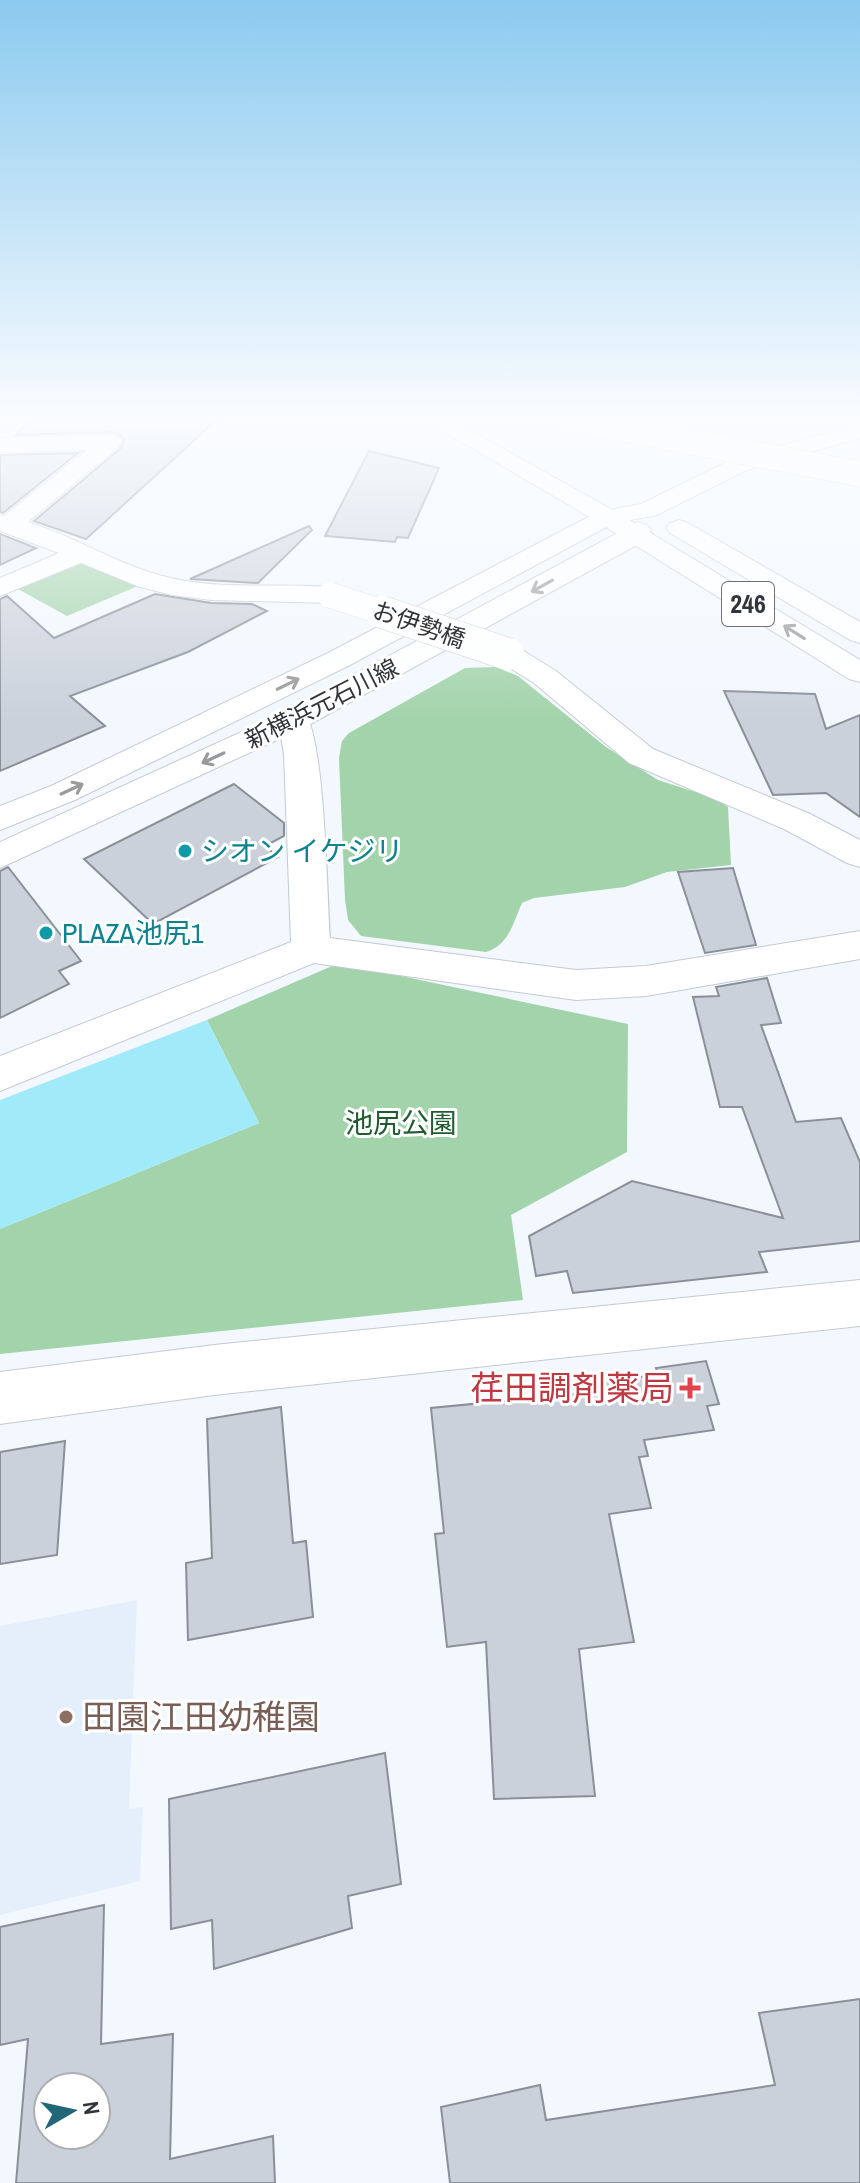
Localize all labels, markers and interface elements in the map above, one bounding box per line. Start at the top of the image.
one-way arrow [531,579,555,594]
road number: 246 [722,582,774,626]
street label: お伊勢橋 [369,593,470,655]
one-way arrow [783,624,805,641]
street label: 新横浜元石川線 [239,651,404,756]
one-way arrow [275,676,299,691]
one-way arrow [201,751,225,766]
one-way arrow [59,781,83,796]
place label: シオン イケジリ [201,832,403,870]
marker: シオン イケジリ [176,842,194,860]
place label: PLAZA池尻1 [62,914,204,952]
marker: PLAZA池尻1 [37,924,55,942]
park label: 池尻公園 [345,1104,457,1142]
place label: 荏田調剤薬局 [470,1365,674,1411]
marker: 荏田調剤薬局 [681,1379,699,1397]
place label: 田園江田幼稚園 [82,1694,320,1740]
marker: 田園江田幼稚園 [57,1708,75,1726]
north arrow [32,2071,112,2151]
text: N [76,2099,108,2117]

